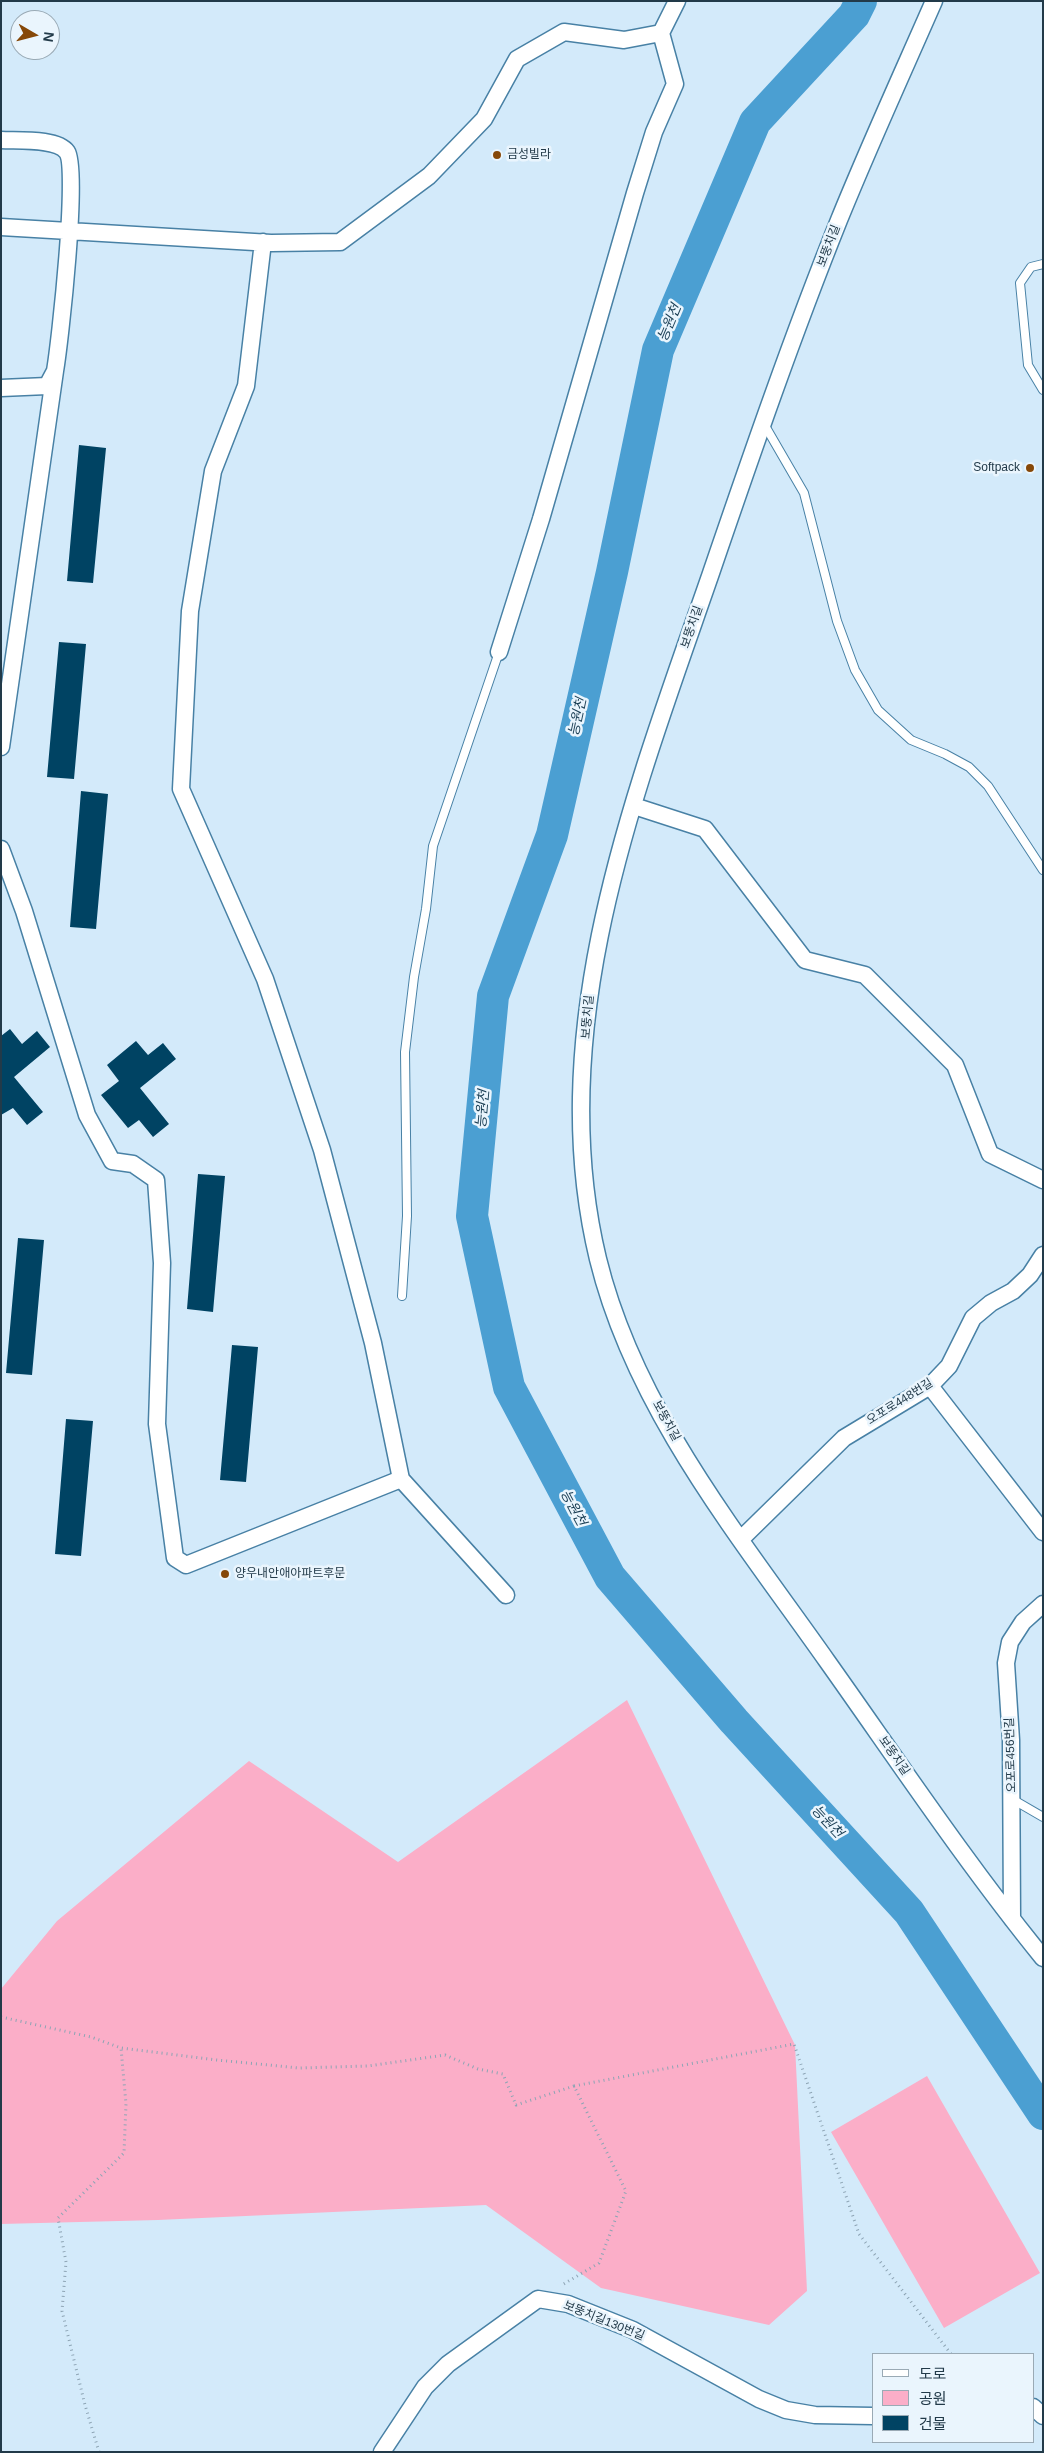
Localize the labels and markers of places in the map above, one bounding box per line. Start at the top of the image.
place label: 금성빌라 [507,148,551,162]
marker: 금성빌라 [491,149,503,161]
place label: Softpack [973,461,1020,475]
marker: Softpack [1024,462,1036,474]
place label: 양우내안애아파트후문 [235,1567,345,1581]
marker: 양우내안애아파트후문 [219,1568,231,1580]

